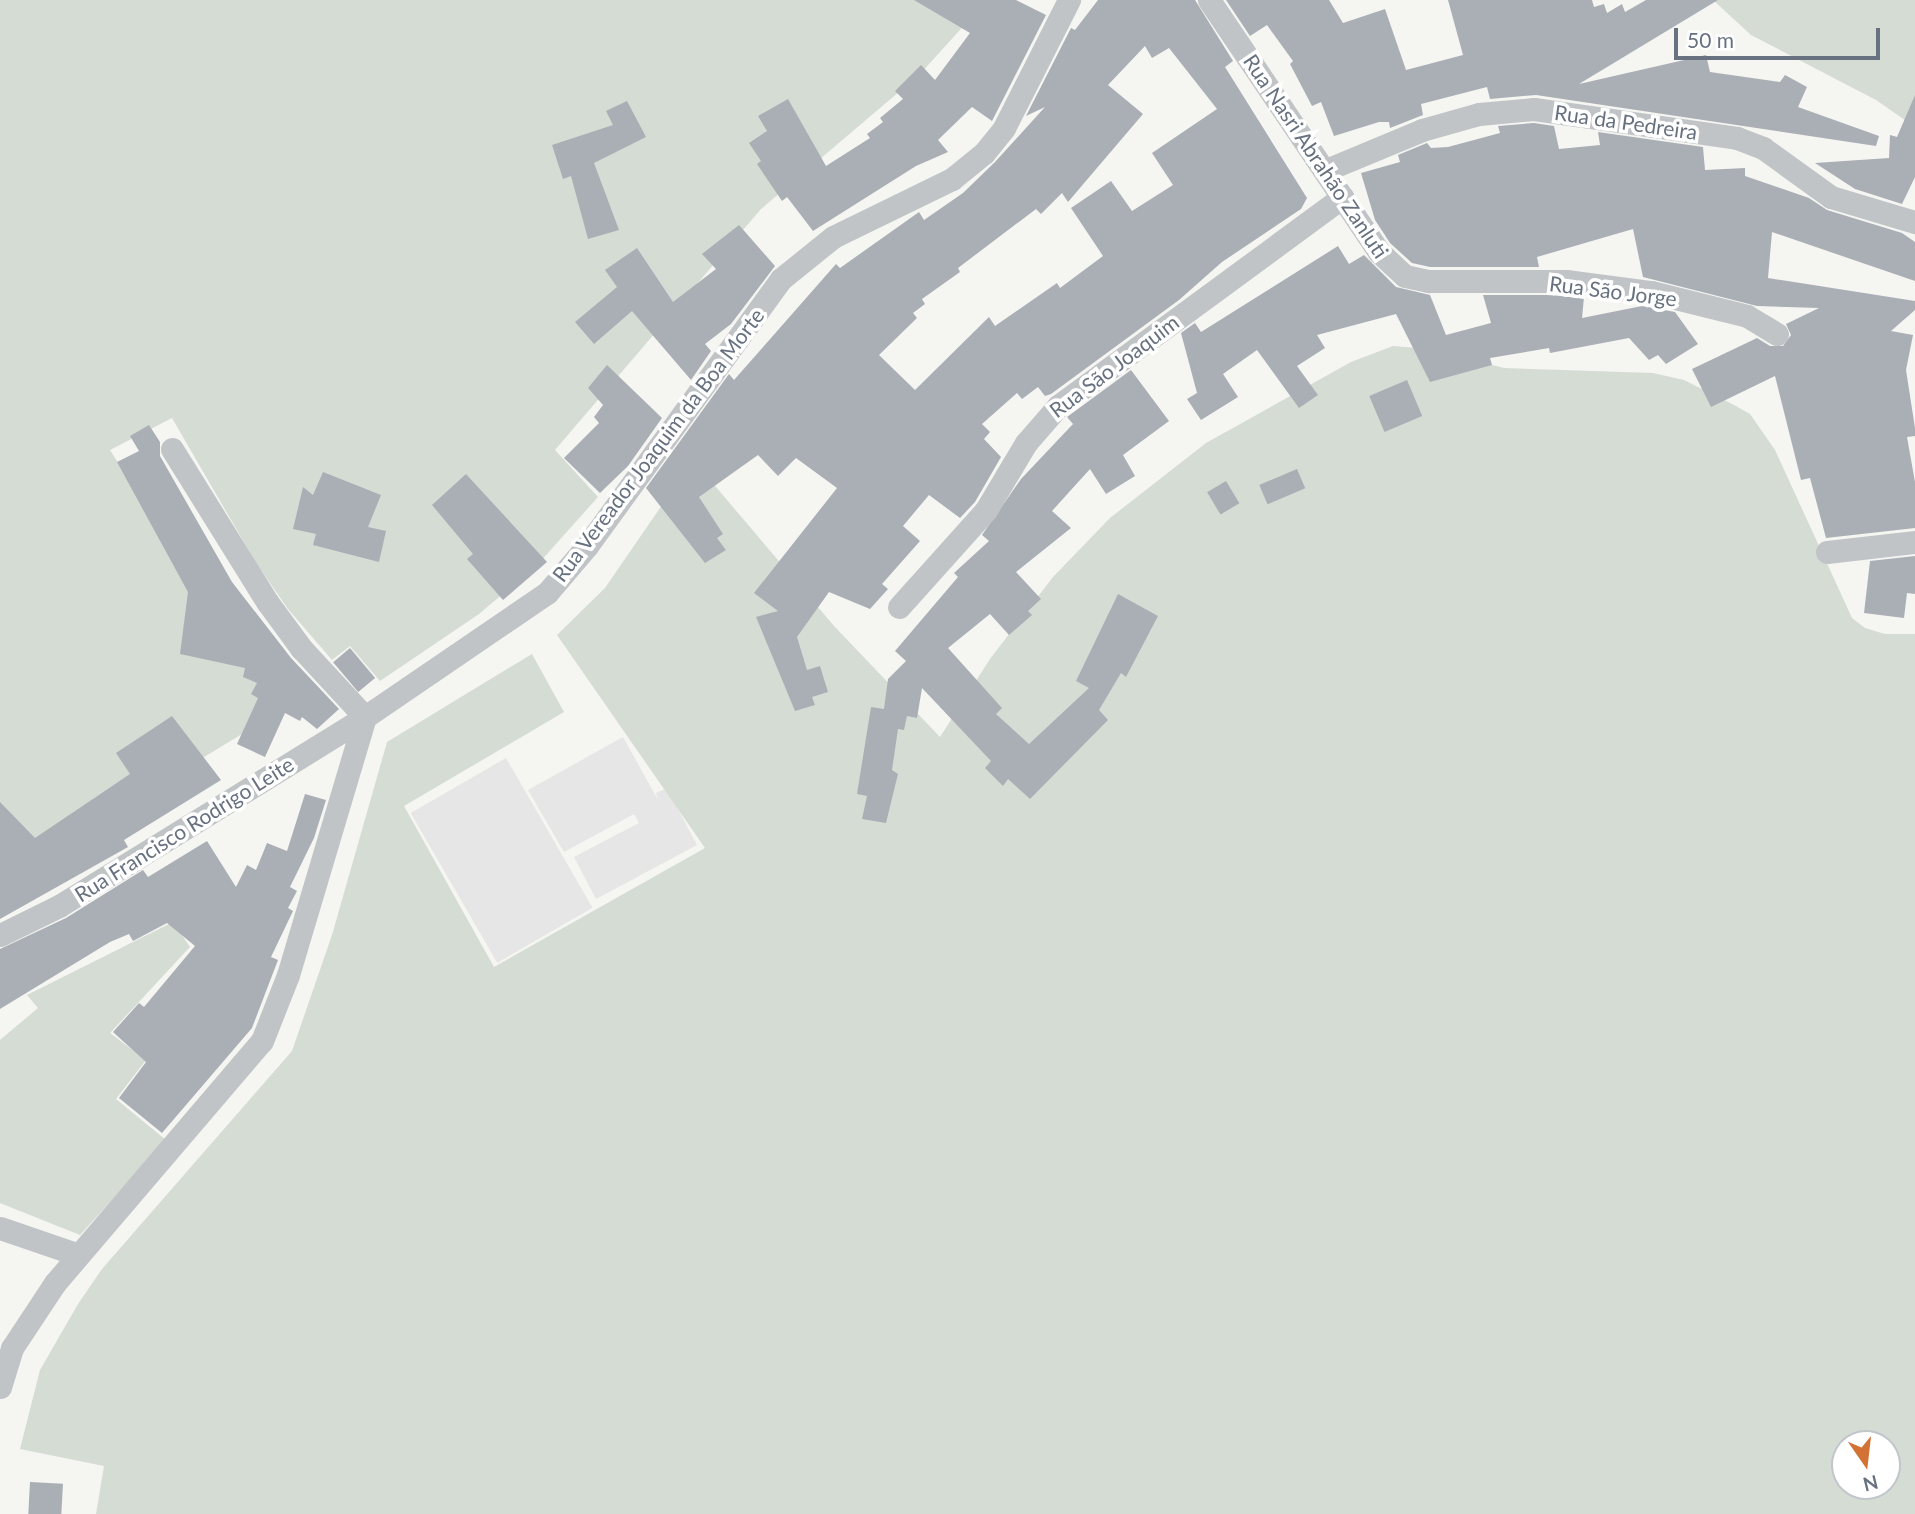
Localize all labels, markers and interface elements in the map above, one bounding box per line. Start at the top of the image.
scale bar [1677,14,1884,58]
text: 50 m [1687,27,1734,52]
street label: Rua Nasri Abrahão Zanluti [1238,49,1394,263]
street label: Rua da Pedreira [1553,100,1699,144]
street label: Rua São Jorge [1548,271,1678,311]
street label: Rua Vereador Joaquim da Boa Morte [546,303,770,587]
street label: Rua São Joaquim [1044,309,1184,423]
street label: Rua Francisco Rodrigo Leite [70,751,298,907]
north arrow [1831,1430,1901,1500]
text: N [1861,1471,1881,1497]

